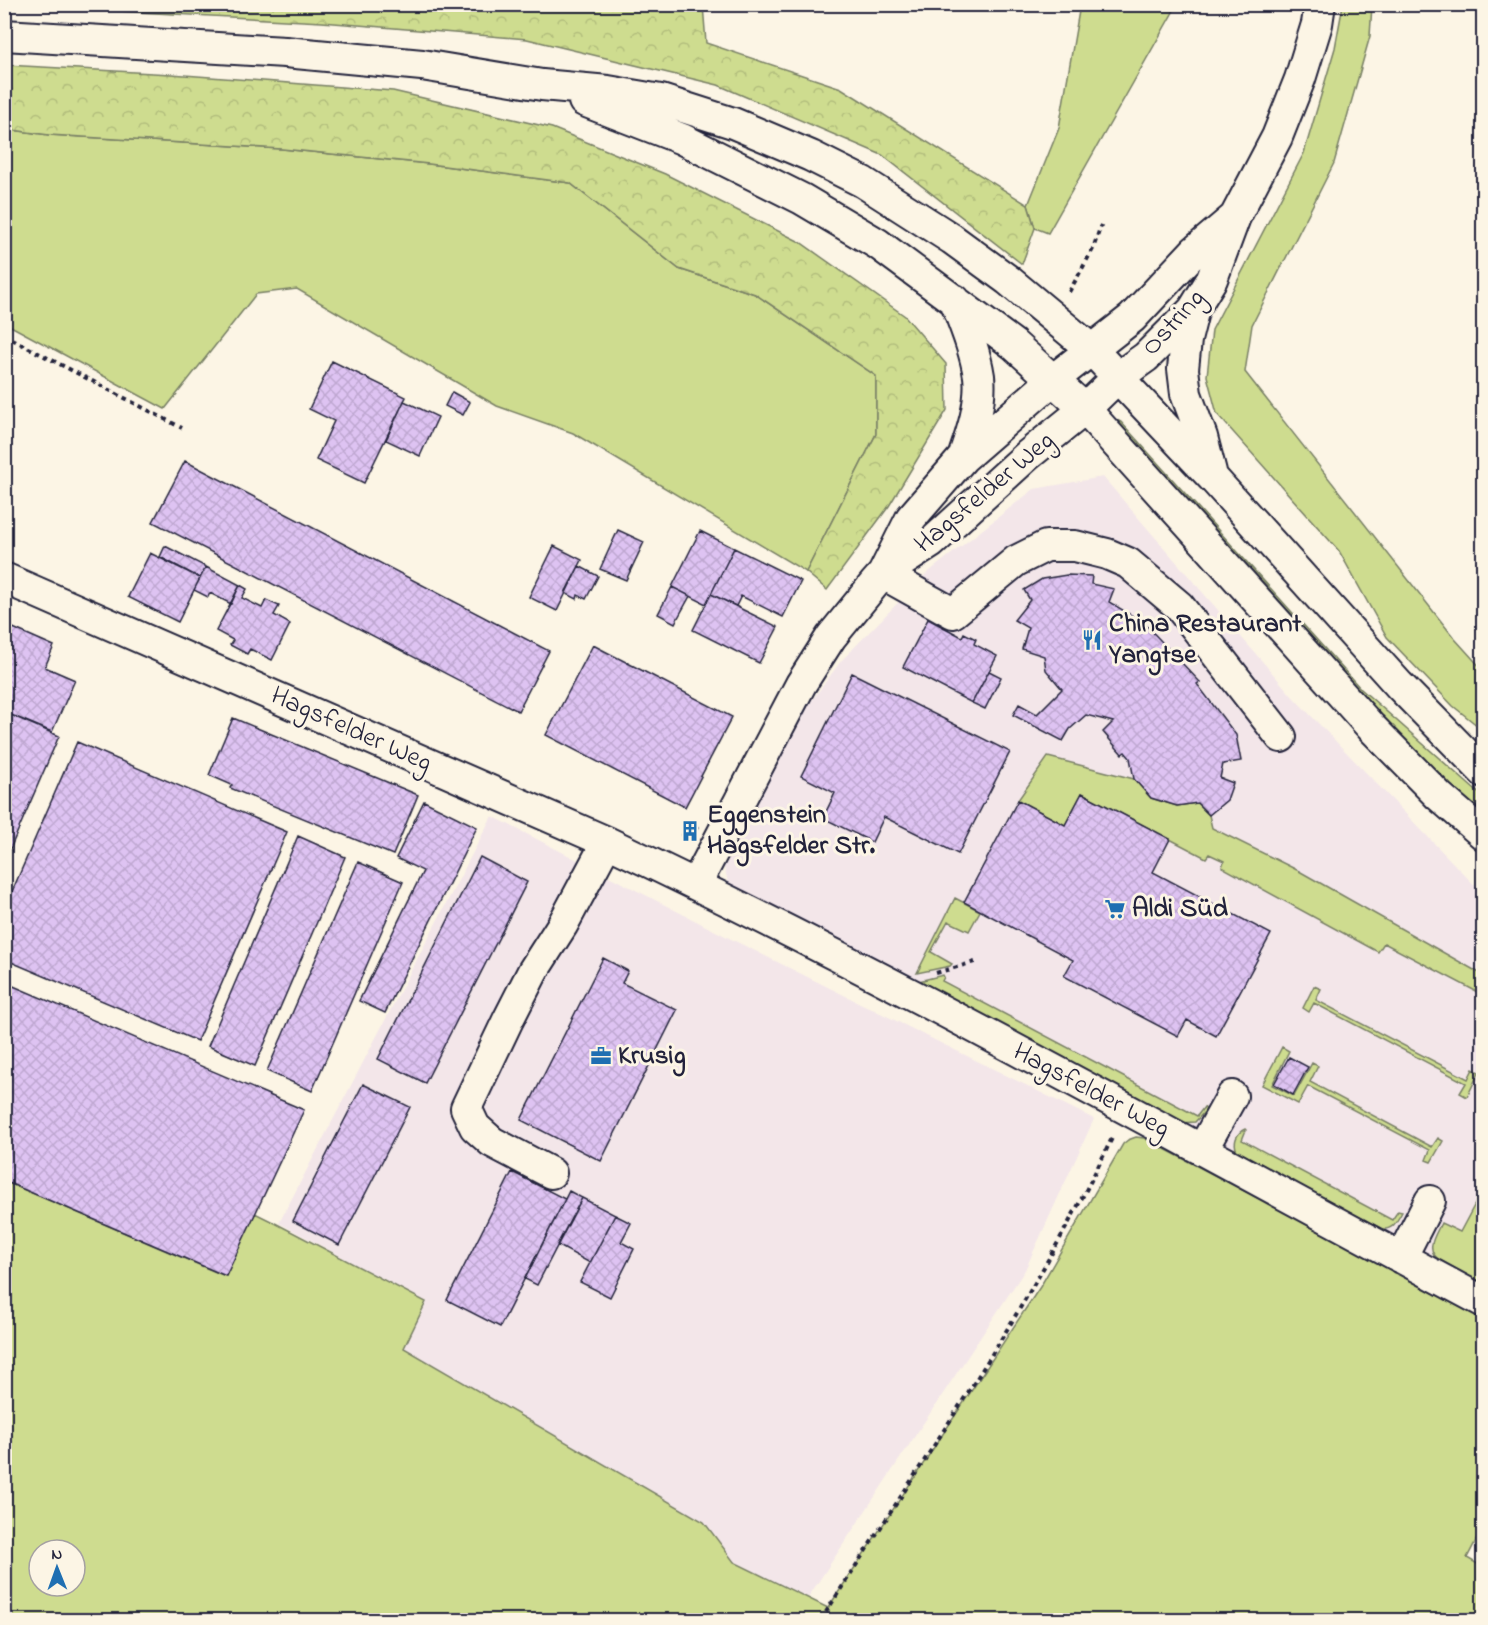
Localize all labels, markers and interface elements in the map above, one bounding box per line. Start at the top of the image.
street label: Ostring [1133,281,1215,365]
street label: Hagsfelder Weg [906,422,1064,564]
place label: China Restaurant Yangtse [1108,605,1302,676]
restaurant icon: China Restaurant Yangtse [1080,628,1104,652]
street label: Hagsfelder Weg [264,677,438,783]
place label: Eggenstein Hagsfelder Str. [707,796,875,867]
building icon: Eggenstein Hagsfelder Str. [678,819,702,843]
place label: Aldi Süd [1132,890,1229,929]
supermarket icon: Aldi Süd [1103,897,1127,921]
street label: Hagsfelder Weg [1006,1033,1176,1149]
place label: Krusig [618,1037,686,1077]
office icon: Krusig [589,1044,613,1068]
north arrow [27,1538,87,1598]
text: N [51,1543,63,1567]

